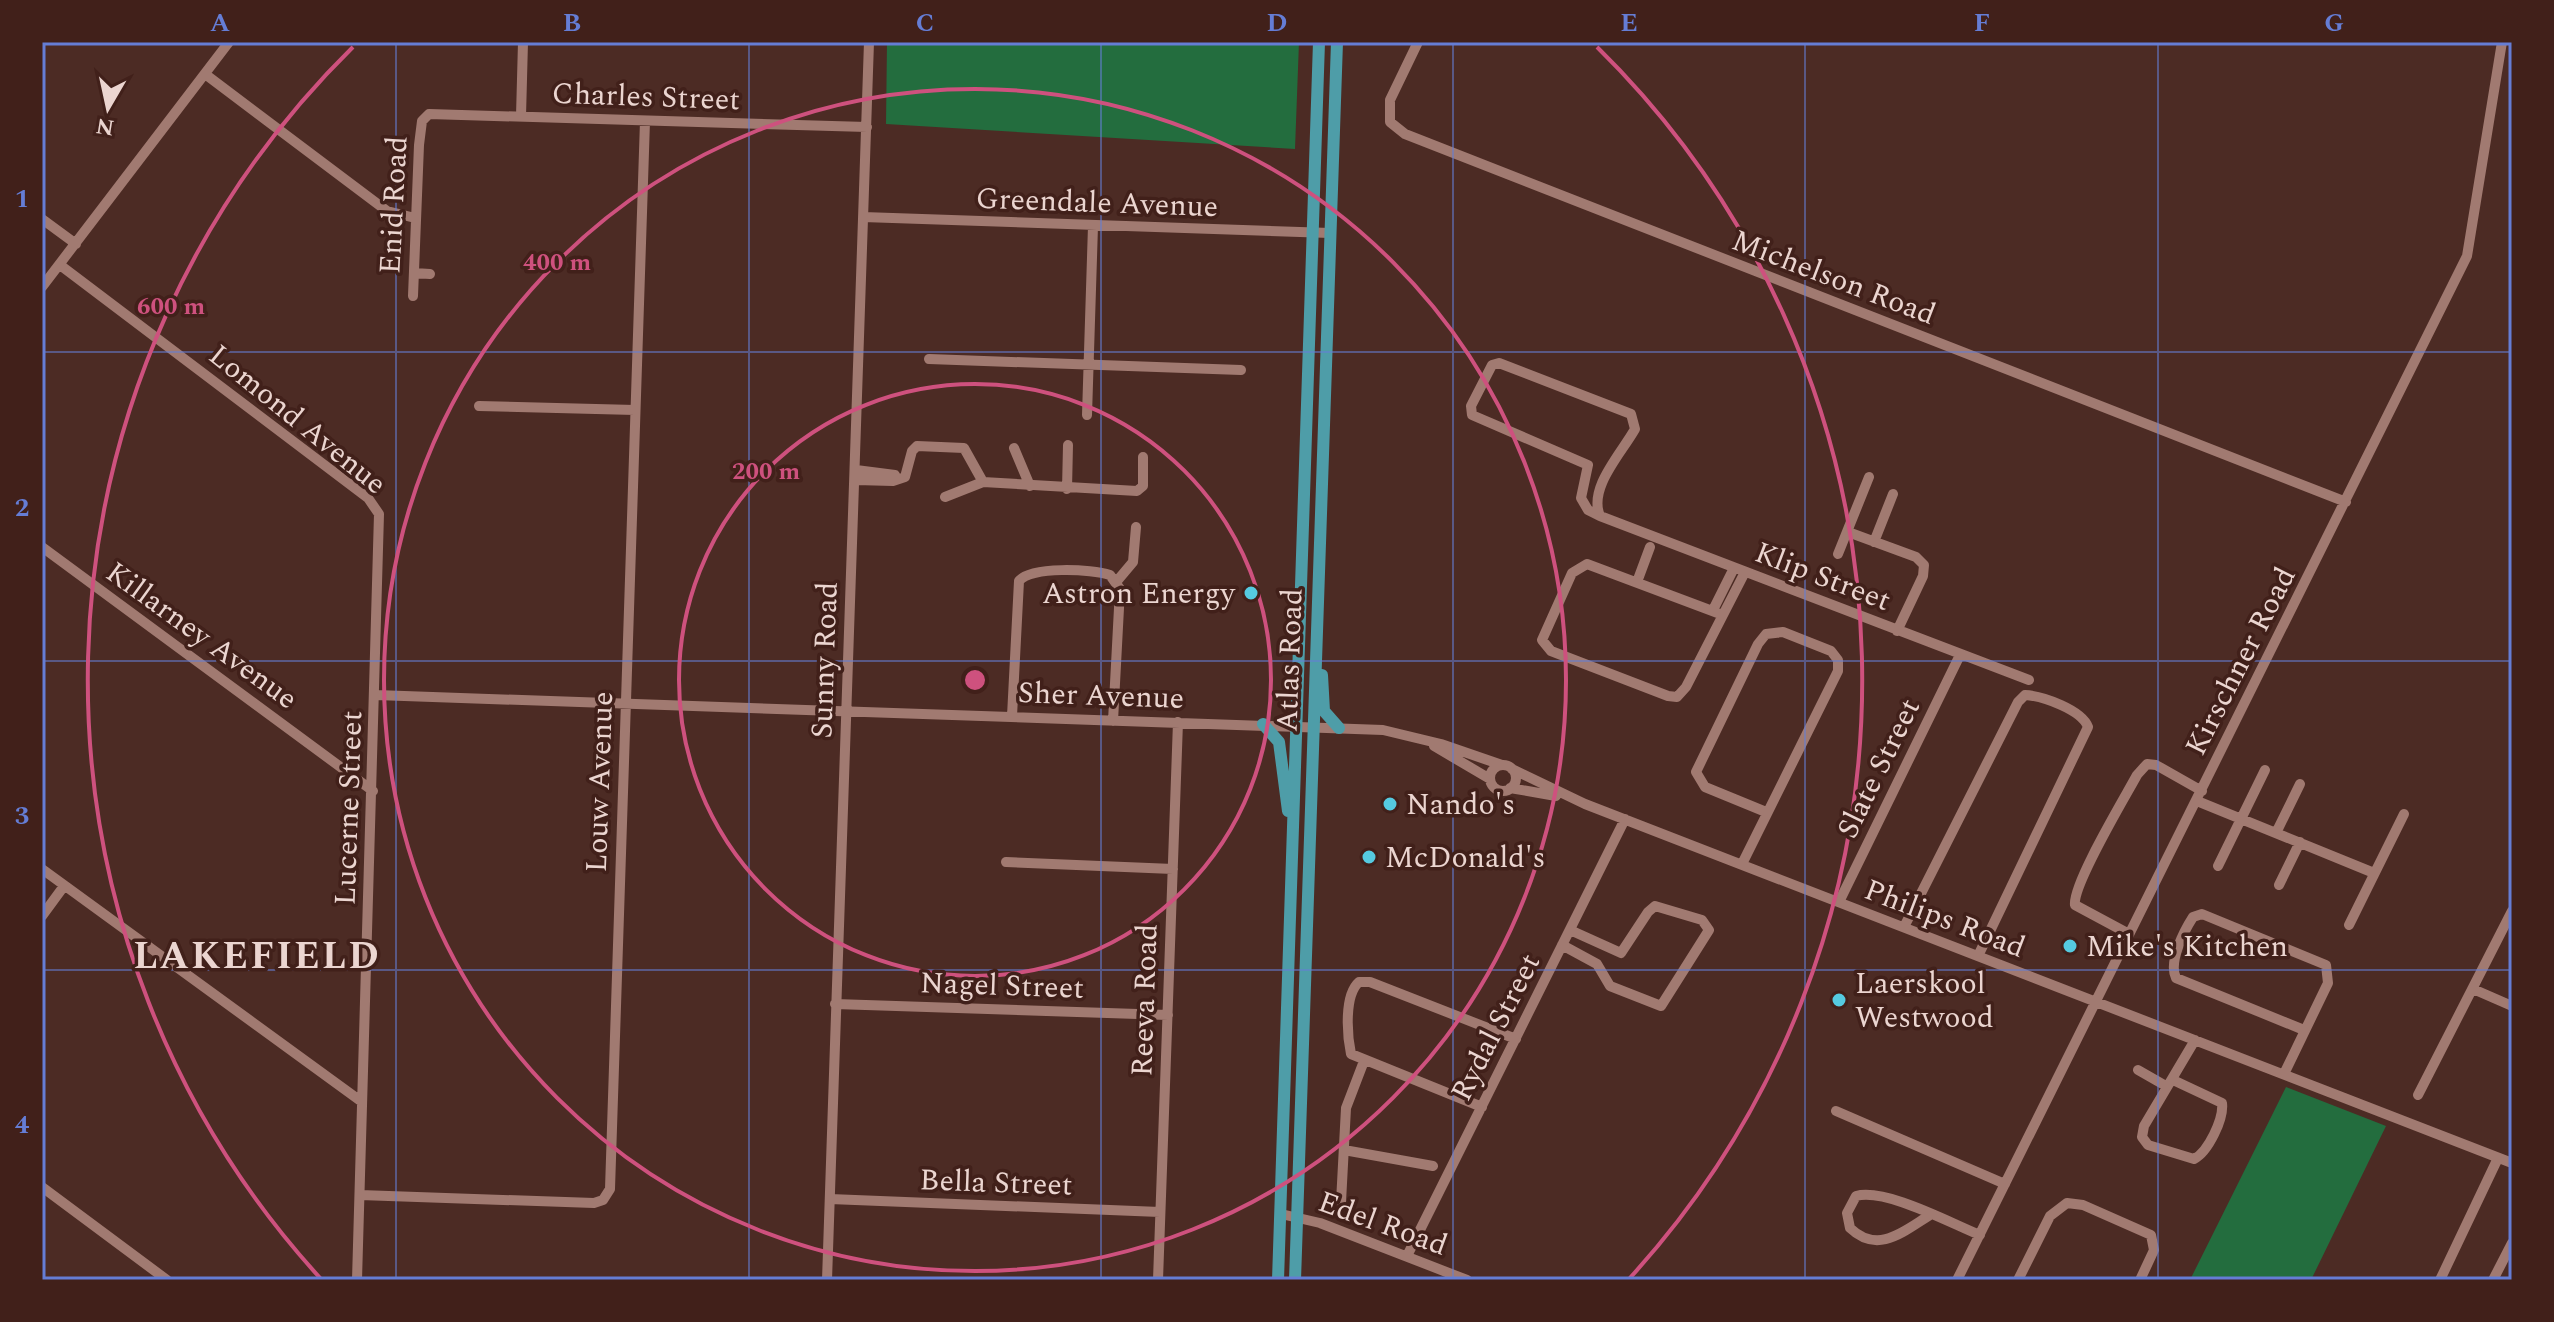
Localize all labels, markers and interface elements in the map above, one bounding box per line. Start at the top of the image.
text: A [210,3,230,43]
text: B [563,3,581,43]
text: C [916,3,934,43]
text: D [1267,3,1287,43]
text: E [1620,3,1638,43]
text: F [1974,3,1990,43]
text: G [2324,3,2344,43]
north arrow [68,68,148,148]
street label: Charles Street [551,71,741,123]
text: N [94,109,117,144]
street label: Enid Road [367,135,421,275]
street label: Greendale Avenue [975,176,1219,230]
text: 1 [15,179,29,219]
street label: Michelson Road [1725,218,1942,338]
text: 400 m [523,245,591,281]
text: 600 m [137,289,205,325]
street label: Lomond Avenue [198,333,397,506]
text: 200 m [732,454,800,490]
text: 2 [15,488,29,528]
street label: Klip Street [1748,530,1897,624]
street label: Killarney Avenue [96,550,307,721]
street label: Kirschner Road [2174,559,2308,764]
place label: Astron Energy [1042,571,1237,617]
street label: Sunny Road [799,581,851,739]
marker: Astron Energy [1242,584,1260,602]
street label: Atlas Road [1265,587,1315,733]
centre of rings [961,666,989,694]
street label: Sher Avenue [1017,670,1185,722]
street label: Louw Avenue [574,691,626,873]
street label: Slate Street [1825,691,1933,846]
street label: Lucerne Street [323,710,375,906]
place label: Nando's [1406,782,1515,828]
marker: Nando's [1381,795,1399,813]
text: 3 [15,796,29,836]
place label: McDonald's [1385,835,1545,881]
marker: McDonald's [1360,848,1378,866]
street label: Philips Road [1857,867,2032,971]
street label: Reeva Road [1119,923,1171,1077]
place label: Mike's Kitchen [2086,924,2288,970]
district label: LAKEFIELD [133,928,381,986]
marker: Mike's Kitchen [2061,937,2079,955]
street label: Rydal Street [1439,945,1553,1109]
street label: Nagel Street [919,960,1085,1012]
place label: Laerskool Westwood [1855,961,1994,1041]
marker: Laerskool Westwood [1830,991,1848,1009]
text: 4 [15,1105,30,1145]
street label: Bella Street [919,1157,1073,1209]
street label: Edel Road [1311,1179,1454,1269]

